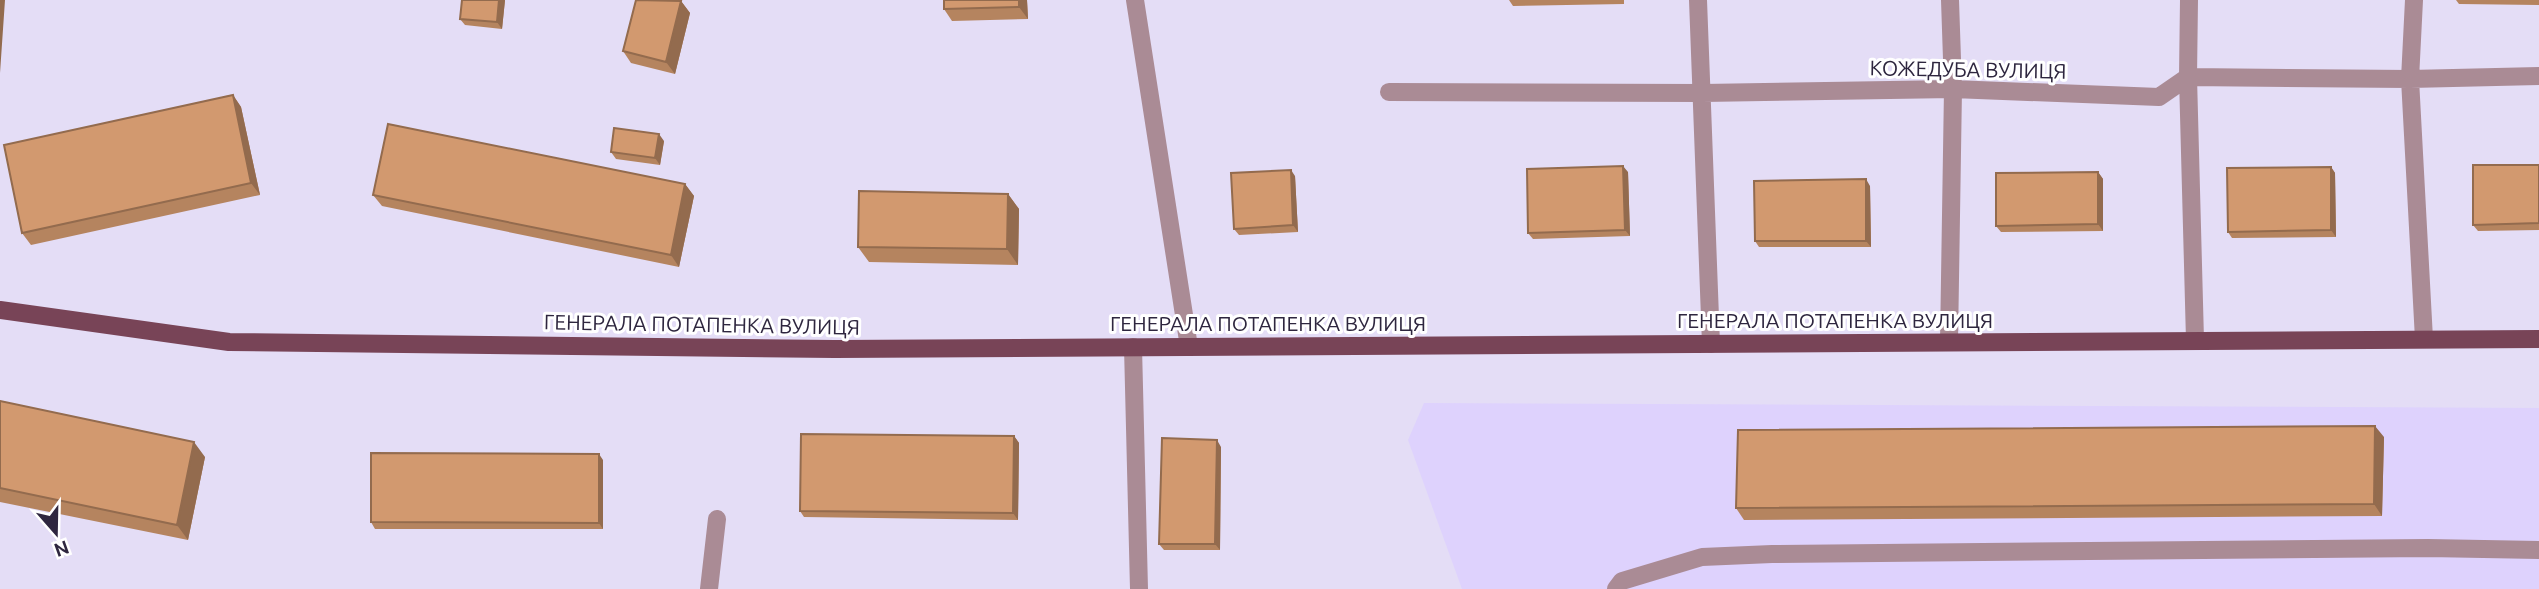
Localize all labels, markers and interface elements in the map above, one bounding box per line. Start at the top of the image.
street label: КОЖЕДУБА ВУЛИЦЯ [1869,55,2067,83]
street label: ГЕНЕРАЛА ПОТАПЕНКА ВУЛИЦЯ [1677,308,1993,332]
street label: ГЕНЕРАЛА ПОТАПЕНКА ВУЛИЦЯ [544,309,860,339]
street label: ГЕНЕРАЛА ПОТАПЕНКА ВУЛИЦЯ [1110,311,1426,335]
north arrow [21,498,91,568]
text: N [51,536,72,562]

